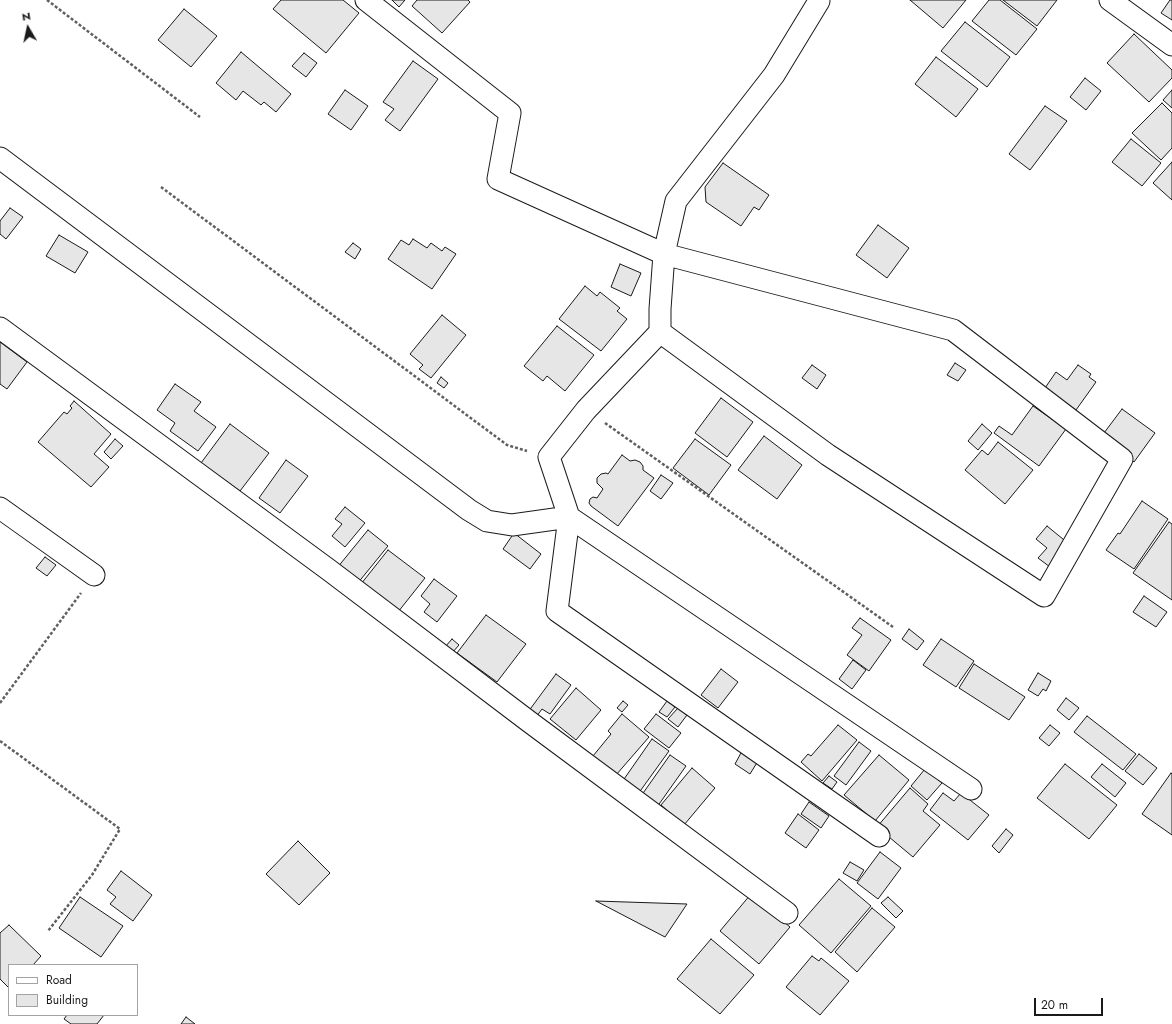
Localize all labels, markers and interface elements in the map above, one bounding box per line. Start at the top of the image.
north arrow [8,8,48,48]
text: N [21,8,32,25]
legend [8,964,138,1016]
text: Road [46,971,72,989]
scale bar [1036,990,1105,1016]
text: Building [46,991,88,1009]
text: 20 m [1041,996,1068,1014]

